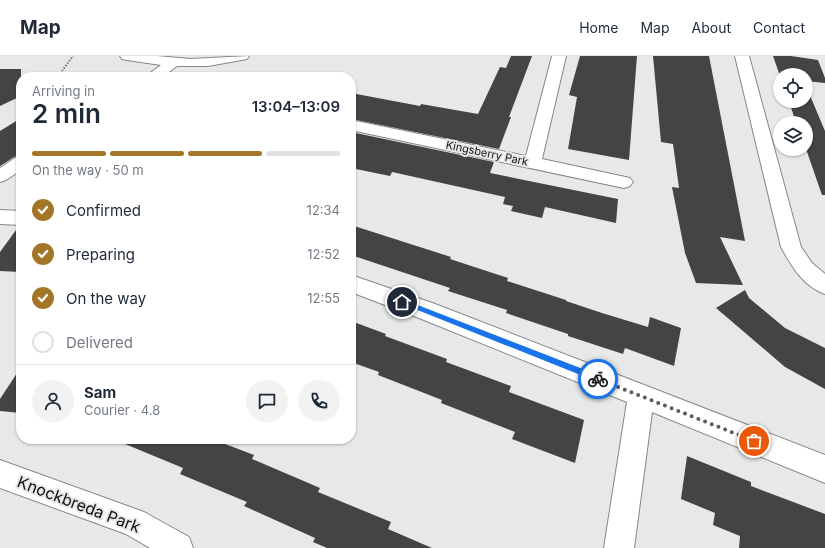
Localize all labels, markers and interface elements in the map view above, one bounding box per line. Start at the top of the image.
text: Map [20,16,61,39]
text: Home [579,19,618,36]
text: Map [640,19,670,36]
text: About [692,19,731,36]
text: Contact [753,19,805,36]
map controls [773,68,813,156]
button: locate [773,68,813,108]
text: Arriving in [32,83,95,99]
text: 13:04–13:09 [252,97,340,116]
text: 2 min [32,98,101,129]
button: layers [773,116,813,156]
street label: Kingsberry Park [445,137,529,169]
text: On the way · 50 m [32,162,144,178]
icon: check [32,199,54,221]
text: Confirmed [66,201,141,220]
text: 12:34 [307,202,340,218]
icon: check [32,243,54,265]
text: Preparing [66,245,135,264]
text: 12:52 [307,246,340,262]
pin [385,285,419,319]
icon: check [32,287,54,309]
text: On the way [66,289,146,308]
text: 12:55 [307,290,340,306]
icon: home [391,291,413,313]
text: Delivered [66,333,133,352]
courier [578,359,618,399]
icon: bike [587,368,609,390]
button: person [32,380,74,422]
button: chat [246,380,288,422]
button: phone [298,380,340,422]
text: Sam [84,383,116,402]
text: Courier · 4.8 [84,402,160,418]
pin [737,424,771,458]
icon: bag [743,430,765,452]
street label: Knockbreda Park [15,471,144,537]

